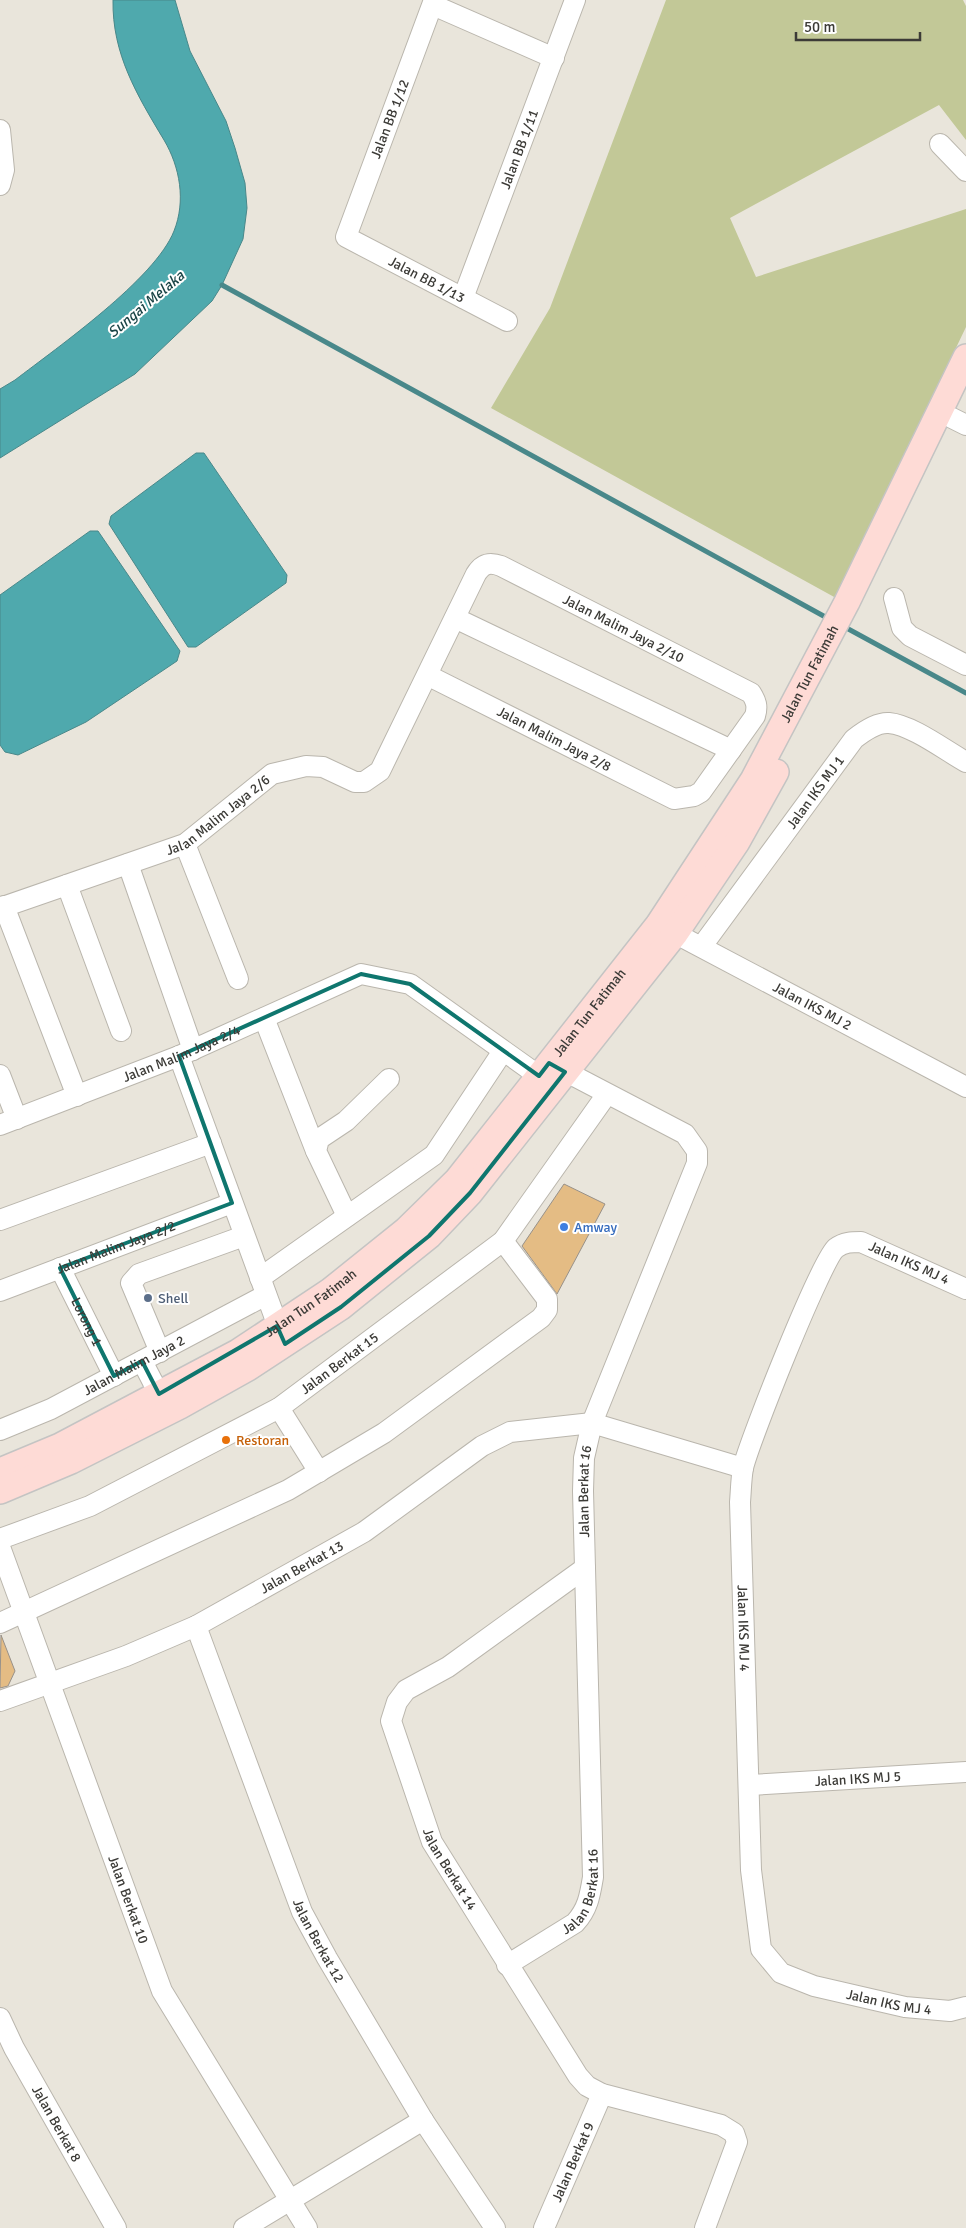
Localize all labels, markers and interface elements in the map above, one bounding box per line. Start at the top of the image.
scale bar [796,10,920,42]
text: 50 m [804,18,835,36]
street label: Jalan BB 1/12 [367,77,413,161]
street label: Jalan BB 1/11 [496,107,542,191]
street label: Jalan BB 1/13 [386,252,468,306]
water label: Sungai Melaka [104,267,188,341]
street label: Jalan Malim Jaya 2/10 [560,590,687,666]
street label: Jalan Tun Fatimah [777,622,842,725]
street label: Jalan Malim Jaya 2/8 [494,703,614,775]
street label: Jalan IKS MJ 1 [783,752,848,832]
street label: Jalan Malim Jaya 2/6 [164,771,273,858]
street label: Jalan Tun Fatimah [549,965,629,1060]
street label: Jalan IKS MJ 2 [770,978,855,1034]
street label: Jalan Malim Jaya 2/4 [120,1021,243,1085]
street label: Jalan Malim Jaya 2/2 [54,1217,178,1277]
place label: Amway [574,1219,617,1236]
marker: Amway [558,1221,570,1233]
street label: Jalan IKS MJ 4 [866,1238,952,1289]
street label: Jalan Tun Fatimah [262,1265,360,1340]
place label: Shell [158,1290,188,1307]
marker: Shell [142,1292,154,1304]
street label: Lorong 1 [68,1295,106,1349]
street label: Jalan Berkat 15 [297,1328,382,1398]
street label: Jalan Malim Jaya 2 [80,1331,188,1399]
place label: Restoran [236,1432,289,1449]
marker: Restoran [220,1434,232,1446]
street label: Jalan Berkat 16 [574,1443,595,1538]
street label: Jalan Berkat 13 [257,1537,346,1597]
street label: Jalan IKS MJ 4 [734,1585,754,1672]
street label: Jalan IKS MJ 5 [814,1767,902,1790]
street label: Jalan Berkat 14 [419,1826,481,1914]
street label: Jalan Berkat 16 [558,1849,602,1938]
street label: Jalan Berkat 10 [105,1853,152,1946]
street label: Jalan Berkat 12 [289,1896,348,1986]
street label: Jalan IKS MJ 4 [845,1985,933,2018]
street label: Jalan Berkat 8 [28,2082,85,2165]
street label: Jalan Berkat 9 [548,2119,597,2204]

